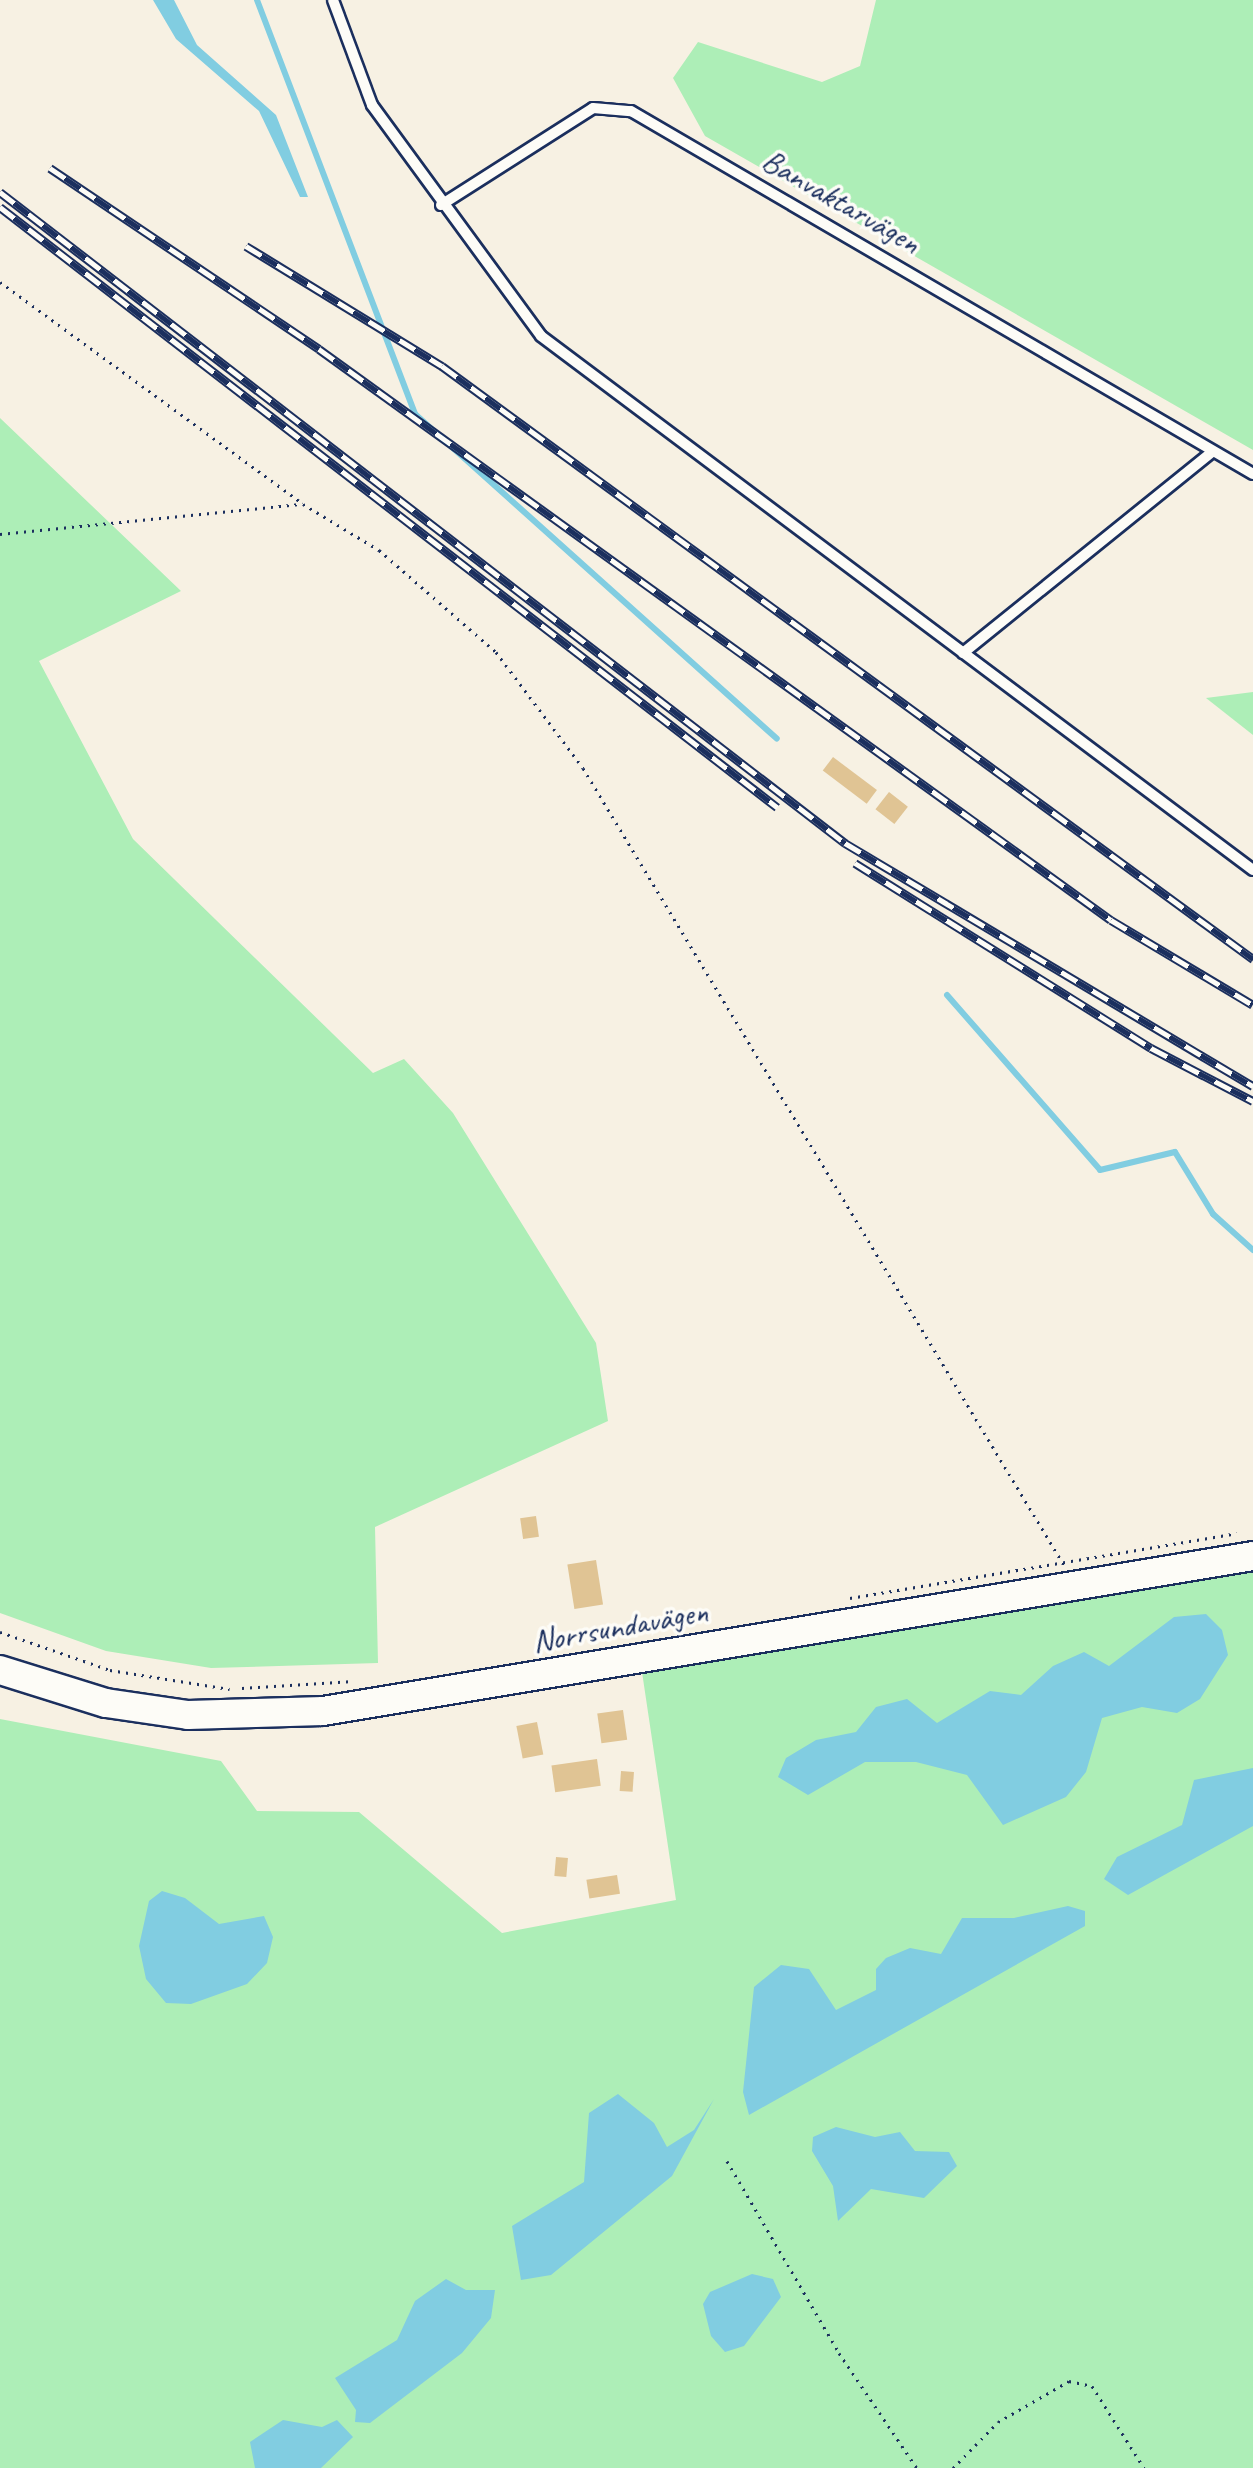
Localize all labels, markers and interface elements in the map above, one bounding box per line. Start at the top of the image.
street label: Banvaktarvägen [755,141,927,263]
street label: Norrsundavägen [529,1593,711,1661]

